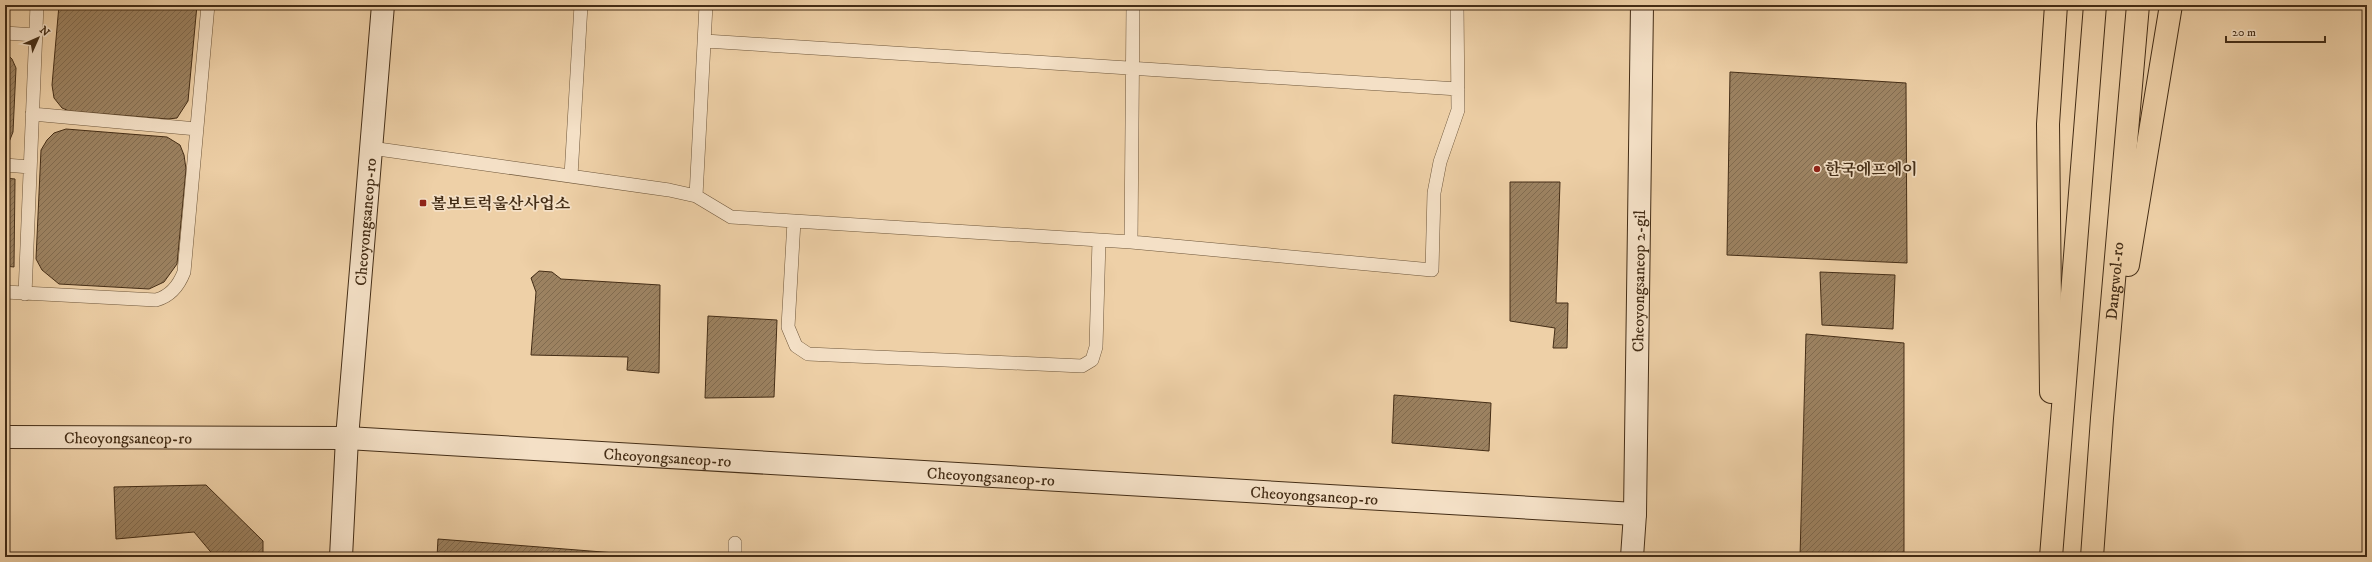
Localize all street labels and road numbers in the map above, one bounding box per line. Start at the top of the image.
street label: Cheoyongsaneop-ro [351,157,381,287]
street label: Cheoyongsaneop 2-gil [1628,210,1650,352]
street label: Dangwol-ro [2102,241,2128,321]
street label: Cheoyongsaneop-ro [64,428,192,449]
street label: Cheoyongsaneop-ro [603,444,732,472]
street label: Cheoyongsaneop-ro [926,463,1056,491]
street label: Cheoyongsaneop-ro [1250,482,1379,510]

